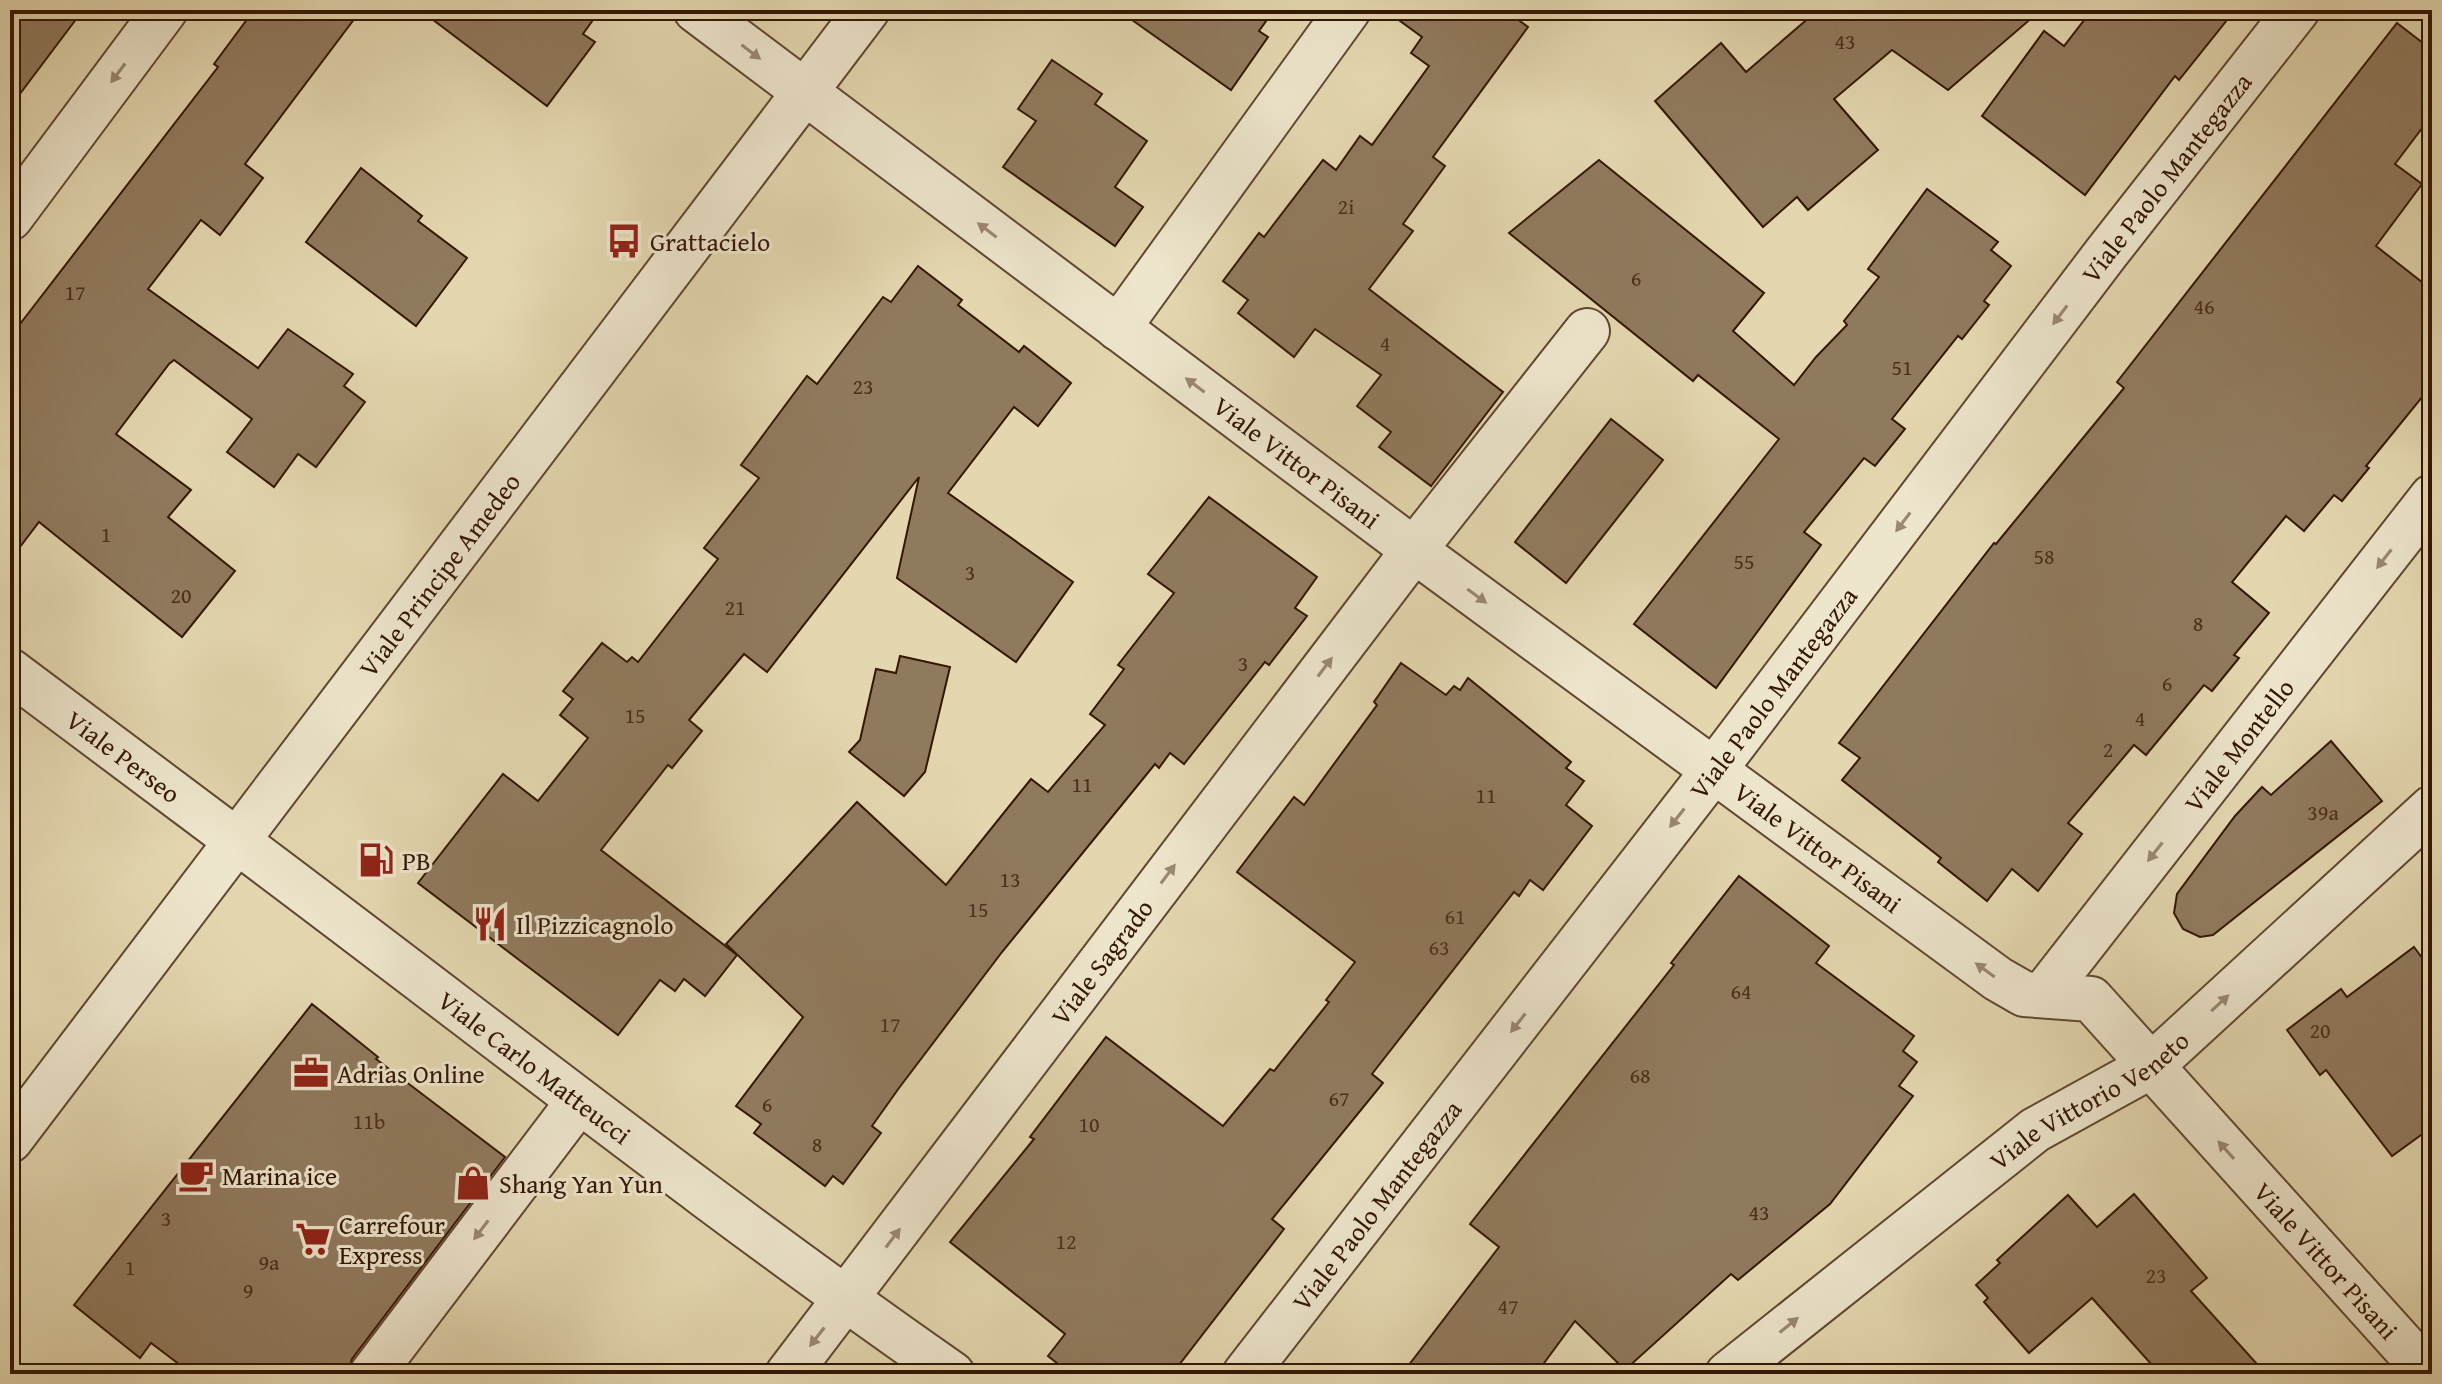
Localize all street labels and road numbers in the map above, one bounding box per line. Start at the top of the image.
street label: Viale Paolo Mantegazza [2071,63,2261,291]
street label: Viale Vittor Pisani [1205,386,1389,538]
street label: Viale Principe Amedeo [349,464,529,685]
street label: Viale Paolo Mantegazza [1679,577,1867,807]
street label: Viale Montello [2174,670,2303,820]
street label: Viale Perseo [58,700,189,812]
street label: Viale Vittor Pisani [1726,772,1910,922]
street label: Viale Sagrado [1041,890,1162,1033]
street label: Viale Carlo Matteucci [430,981,640,1153]
street label: Viale Vittorio Veneto [1981,1021,2198,1179]
street label: Viale Paolo Mantegazza [1282,1091,1471,1319]
street label: Viale Vittor Pisani [2245,1173,2408,1348]

